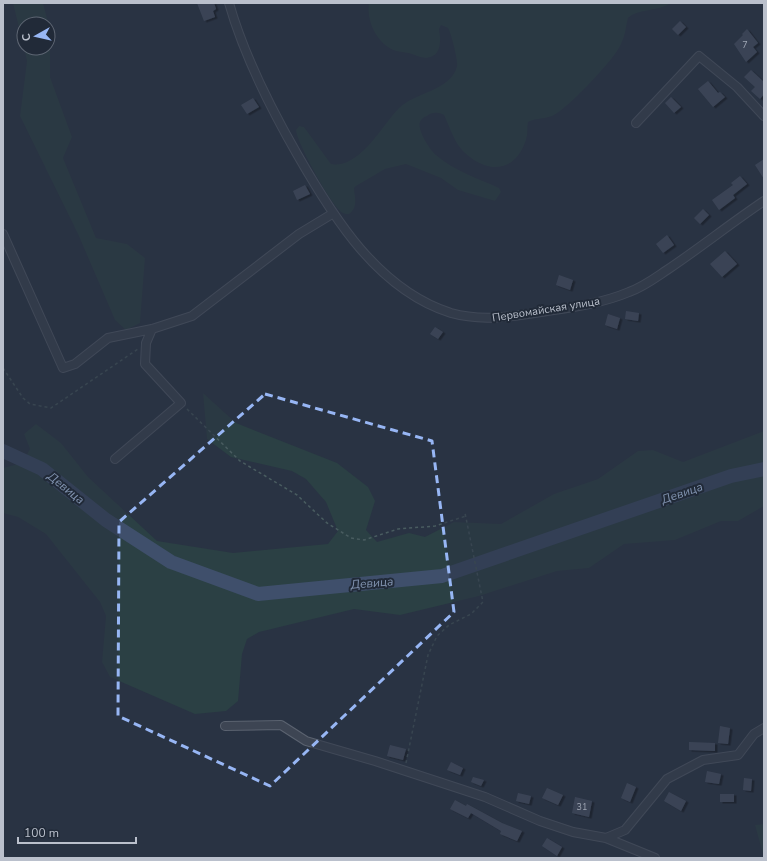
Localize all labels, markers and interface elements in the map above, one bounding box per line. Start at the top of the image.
north arrow [16,16,56,56]
text: С [19,32,35,42]
house number: 7 [742,39,748,51]
street label: Первомайская улица [491,294,601,325]
water label: Девица [43,468,88,508]
water label: Девица [658,478,705,508]
water label: Девица [349,573,394,593]
house number: 31 [577,801,587,813]
scale bar [18,819,136,845]
text: 100 m [24,825,59,841]

